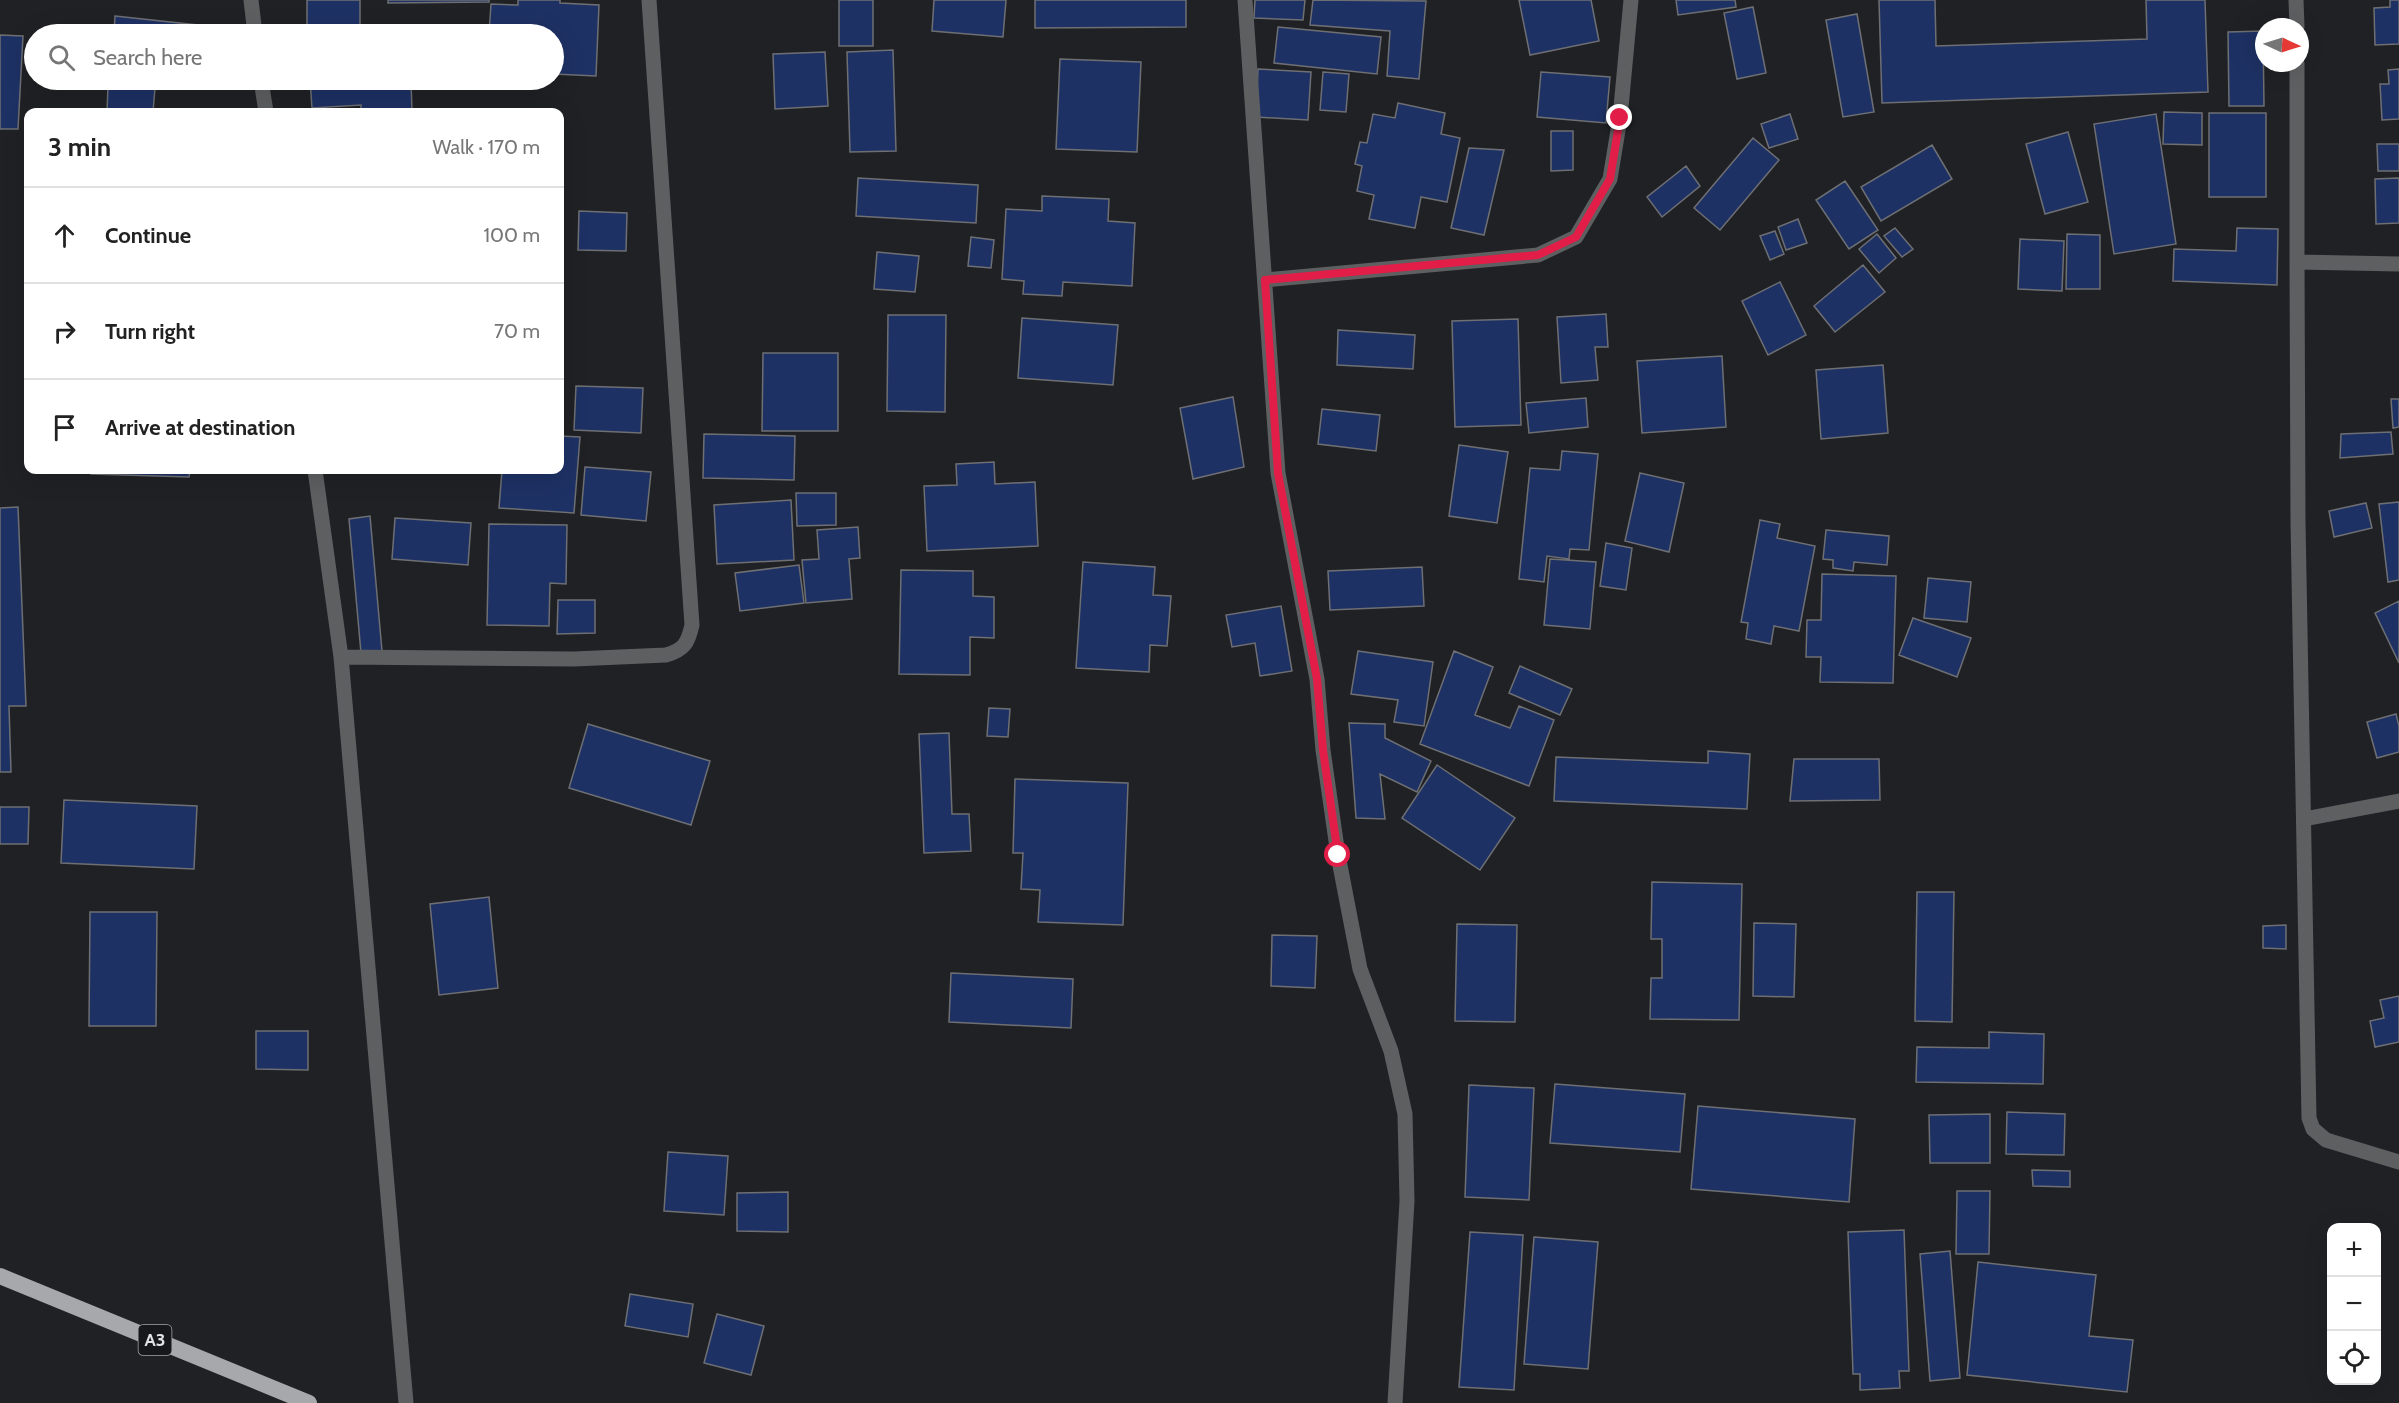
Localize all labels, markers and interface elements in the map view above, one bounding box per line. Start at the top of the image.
north arrow [2255,18,2309,72]
search box [24,24,564,90]
icon: search [45,41,78,74]
text: Search here [93,44,202,71]
route end [1606,104,1632,130]
text: 3 min [48,131,111,163]
text: Walk · 170 m [432,135,540,159]
icon: ahead [48,219,81,252]
text: Continue [105,222,191,249]
text: 100 m [484,223,540,247]
icon: right [48,315,81,348]
text: Turn right [105,318,195,345]
text: 70 m [494,319,540,343]
icon: arrive [48,411,81,444]
text: Arrive at destination [105,414,295,441]
route start [1324,841,1350,867]
map controls [2327,1223,2381,1385]
button: + [2327,1223,2381,1277]
button: − [2327,1277,2381,1331]
road number: A3 [138,1325,172,1355]
button: locate [2327,1331,2381,1385]

